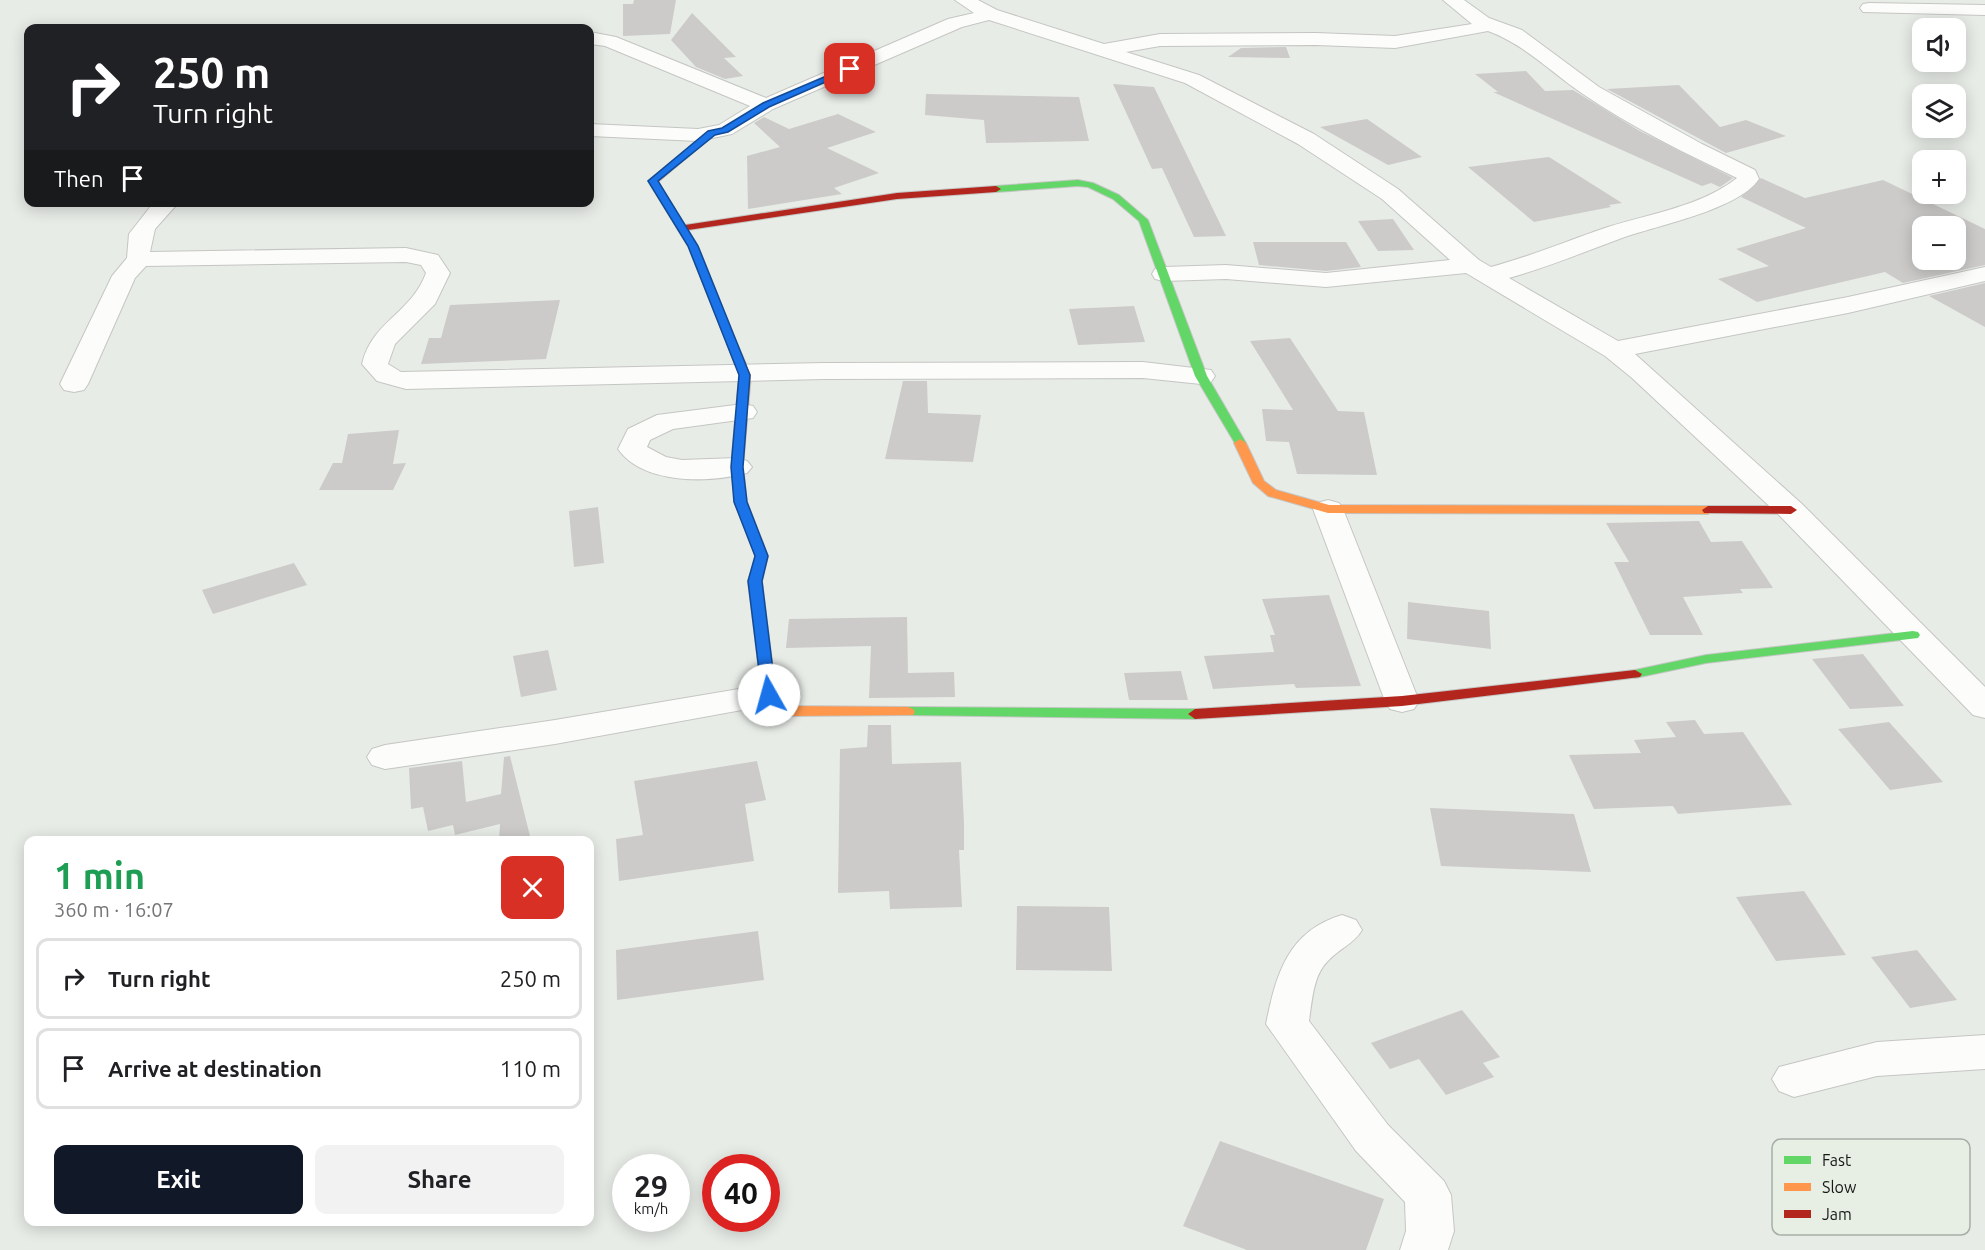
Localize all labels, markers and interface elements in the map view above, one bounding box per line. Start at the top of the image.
map controls [1912,18,1966,270]
button: sound [1912,18,1966,72]
pin [824,43,875,94]
icon: right [54,48,132,126]
text: 250 m [153,49,270,96]
icon: arrive [833,52,866,85]
button: layers [1912,84,1966,138]
text: Turn right [153,98,273,128]
button: + [1912,150,1966,204]
icon: arrive [116,162,149,195]
text: Then [54,166,104,191]
button: − [1912,216,1966,270]
position arrow [737,663,801,727]
text: 1 min [54,855,145,896]
button: close [501,856,564,919]
text: 360 m · 16:07 [54,898,174,921]
icon: right [57,962,90,995]
text: Turn right [108,966,210,991]
text: 250 m [500,966,561,991]
icon: arrive [57,1052,90,1085]
text: Arrive at destination [108,1056,322,1081]
text: 110 m [500,1056,561,1081]
legend [1772,1139,1970,1235]
button: Exit [54,1145,303,1214]
button: Share [315,1145,564,1214]
text: Fast [1822,1151,1852,1169]
speed limit sign: 40 [702,1154,780,1232]
text: 29 [634,1169,668,1203]
text: Slow [1822,1178,1857,1196]
text: km/h [634,1200,668,1217]
text: Jam [1822,1205,1852,1223]

